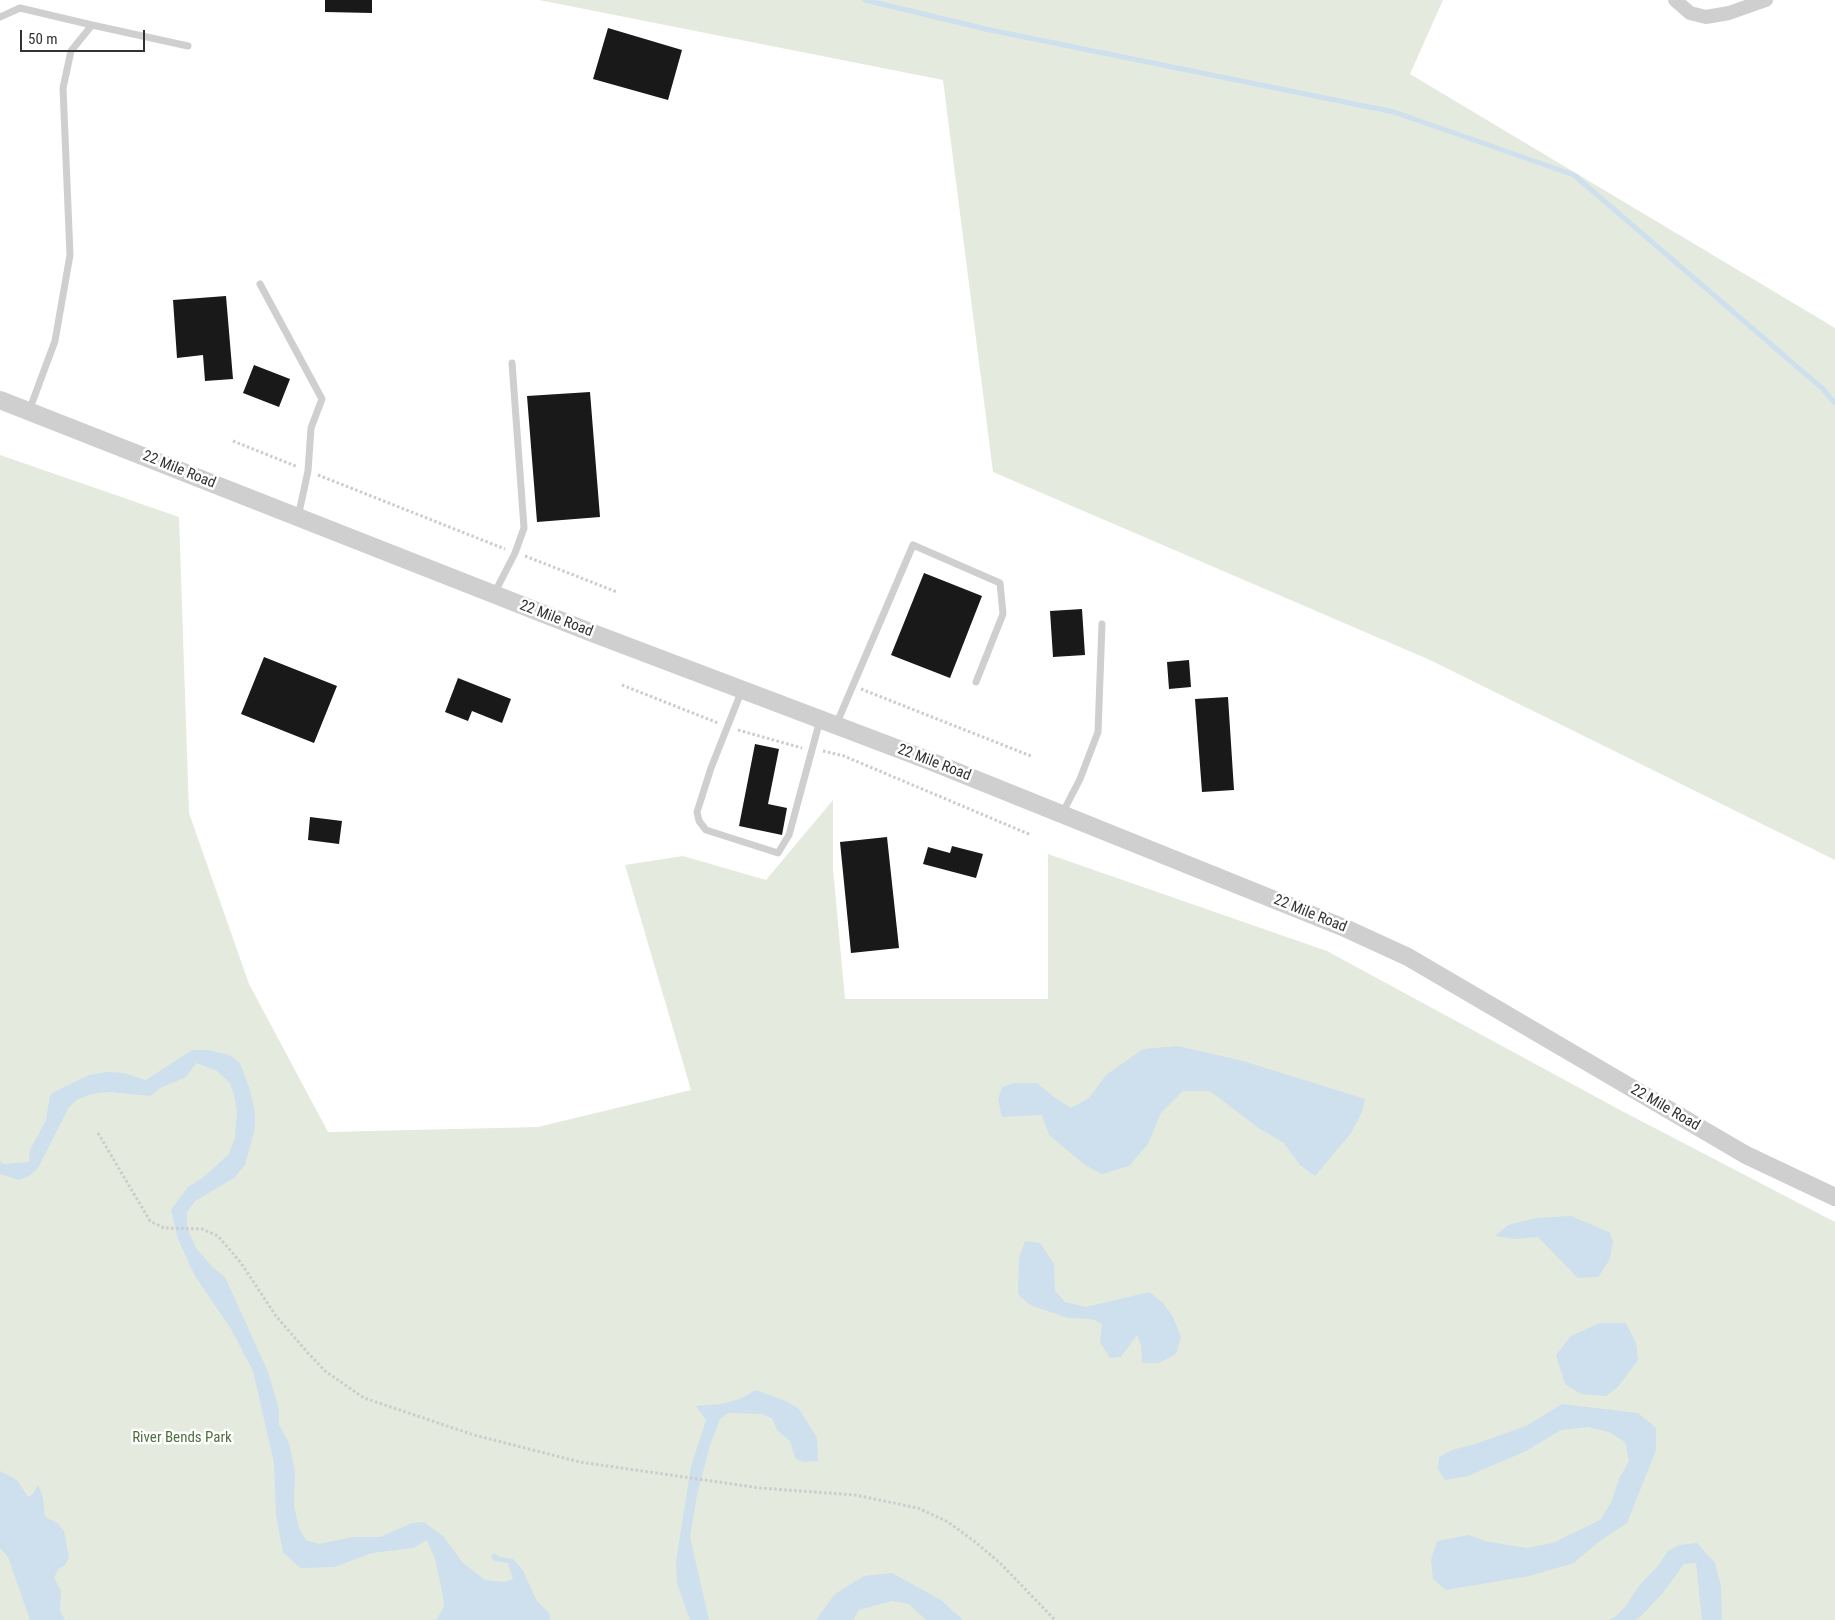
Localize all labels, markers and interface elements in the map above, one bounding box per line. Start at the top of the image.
scale bar [22,20,148,52]
text: 50 m [28,30,58,48]
street label: 22 Mile Road [140,447,218,493]
street label: 22 Mile Road [517,597,595,641]
street label: 22 Mile Road [895,741,973,785]
street label: 22 Mile Road [1271,891,1349,937]
street label: 22 Mile Road [1627,1081,1703,1135]
park label: River Bends Park [132,1429,232,1447]

